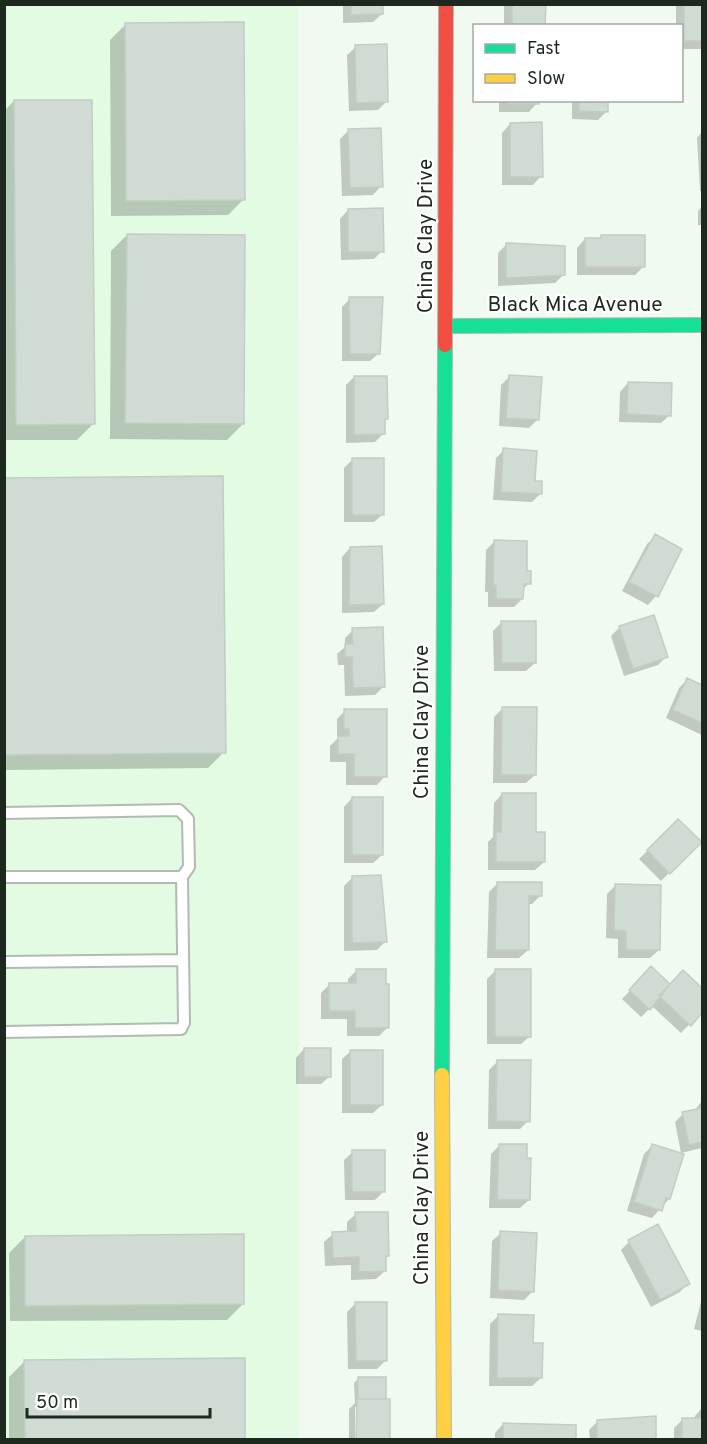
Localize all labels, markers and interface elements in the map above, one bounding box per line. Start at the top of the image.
legend [473,24,683,102]
text: Fast [527,38,560,61]
text: Slow [527,68,565,91]
street label: China Clay Drive [413,159,440,313]
street label: Black Mica Avenue [487,292,663,319]
street label: China Clay Drive [409,645,436,799]
street label: China Clay Drive [409,1131,436,1285]
scale bar [27,1381,210,1419]
text: 50 m [36,1392,78,1415]

